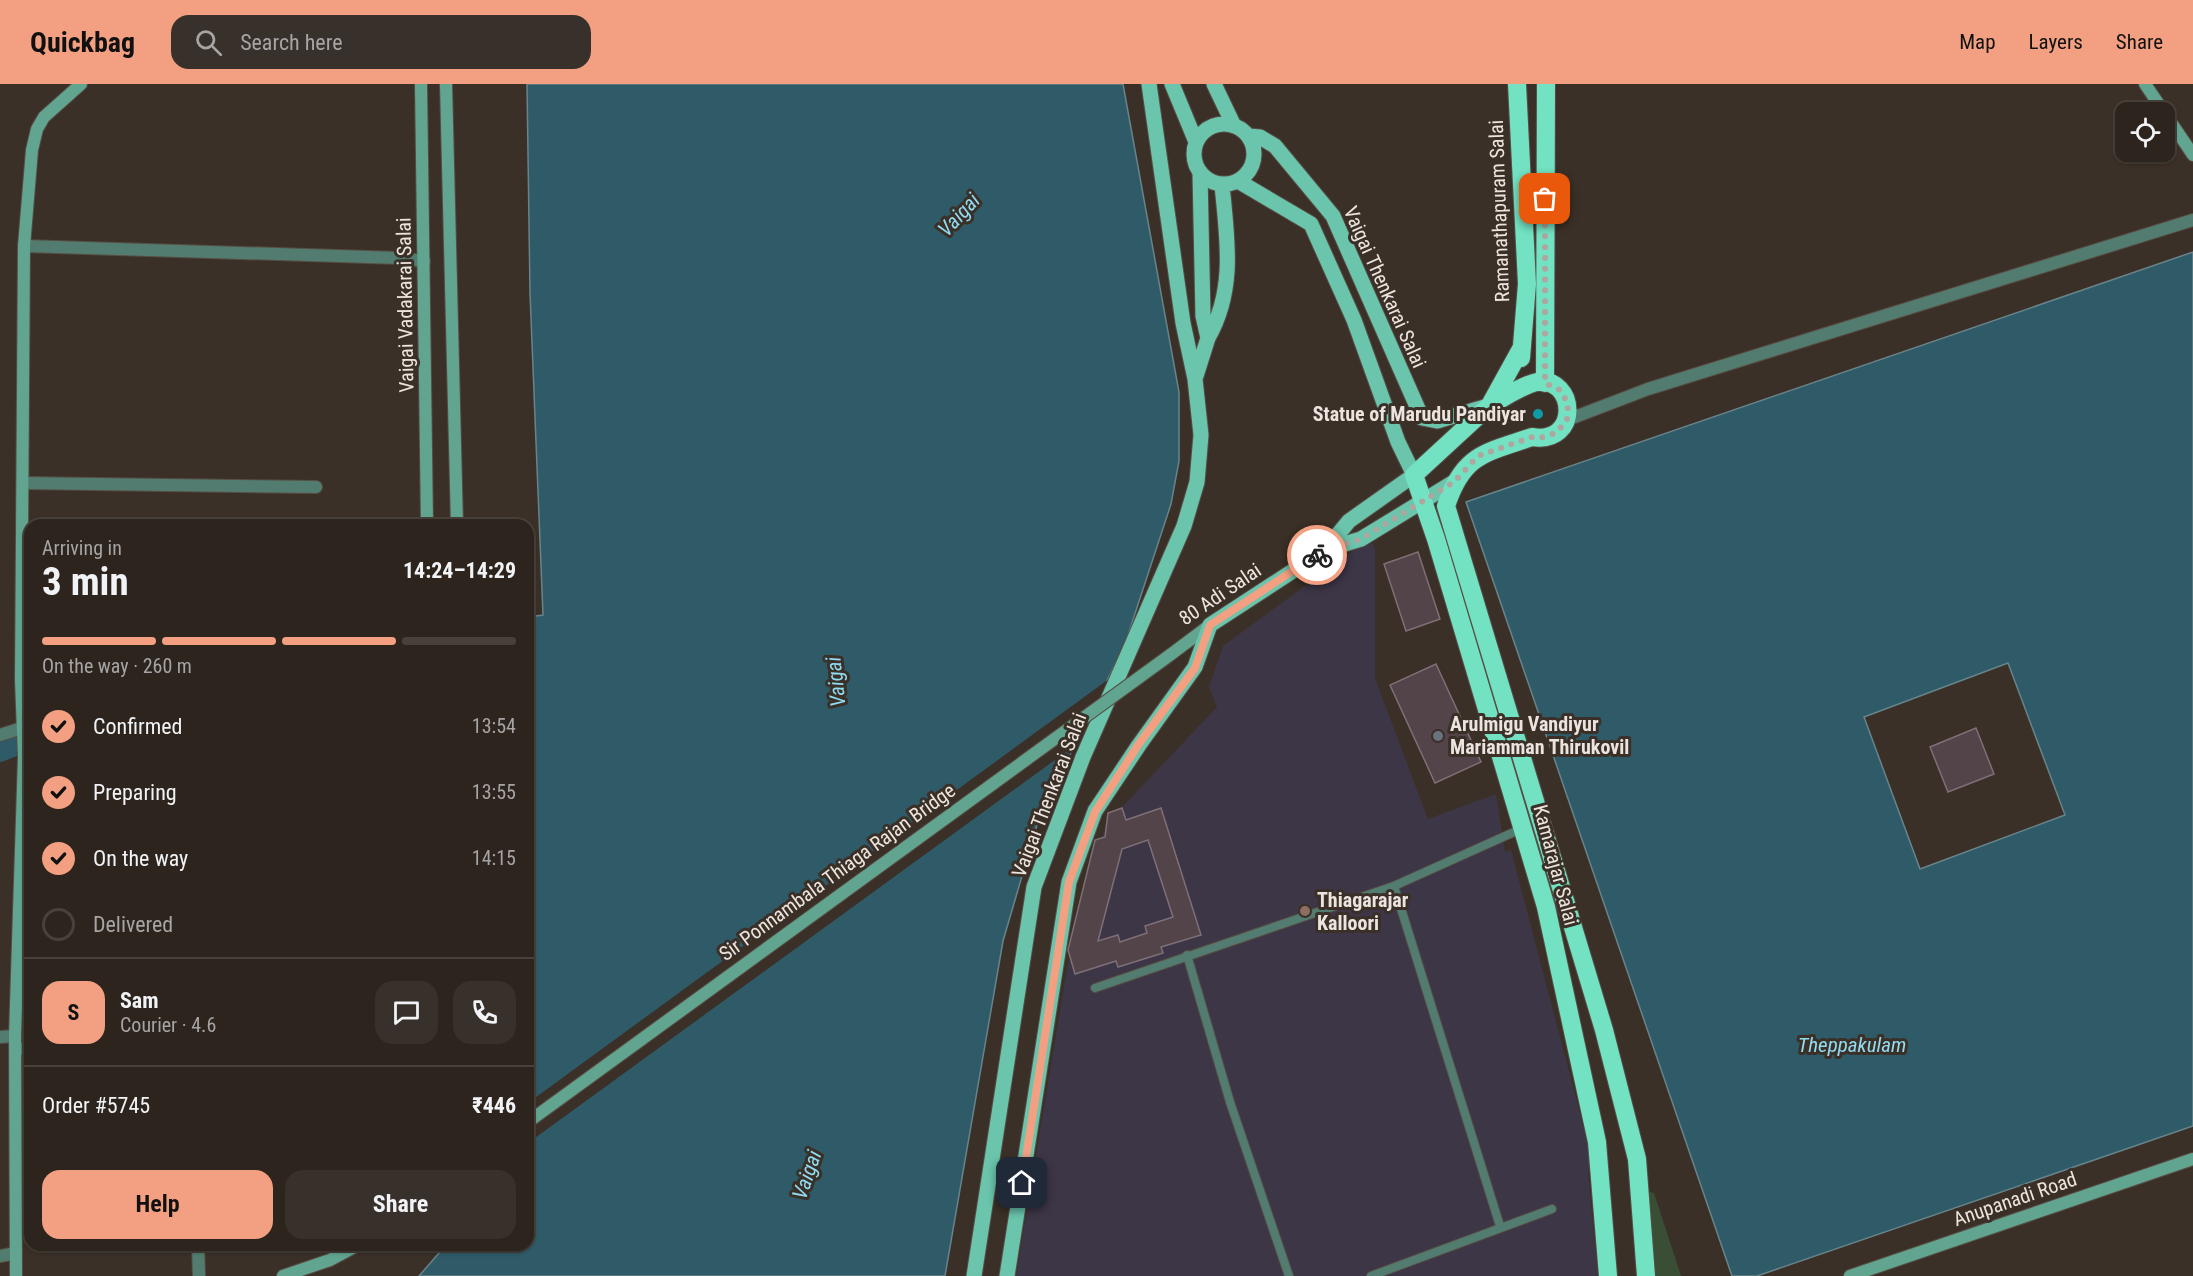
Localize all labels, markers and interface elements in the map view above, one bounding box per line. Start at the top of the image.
search box [171,15,591,69]
text: Quickbag [30,26,135,59]
icon: search [192,26,225,59]
text: Search here [240,30,342,55]
text: Map [1959,30,1996,54]
text: Layers [2029,30,2083,54]
text: Share [2116,30,2163,54]
map controls [2115,102,2175,162]
button: locate [2115,102,2175,162]
street label: Ramanathapuram Salai [1484,119,1514,303]
pin [1519,173,1570,224]
icon: bag [1528,182,1561,215]
water label: Vaigai [933,188,985,241]
street label: Vaigai Thenkarai Salai [1339,203,1431,371]
street label: Vaigai Vadakarai Salai [391,217,419,393]
place label: Statue of Marudu Pandiyar [1313,402,1526,426]
marker: Statue of Marudu Pandiyar [1531,407,1545,421]
courier [1287,525,1347,585]
text: Arriving in [42,536,122,560]
icon: bike [1301,539,1334,572]
text: 14:24–14:29 [403,558,516,583]
street label: 80 Adi Salai [1174,558,1266,630]
text: 3 min [42,559,129,605]
text: On the way · 260 m [42,654,192,678]
water label: Vaigai [821,656,851,708]
street label: Vaigai Thenkarai Salai [1007,709,1091,881]
icon: check [42,710,75,743]
place label: Arulmigu Vandiyur Mariamman Thirukovil [1450,712,1629,759]
text: Confirmed [93,714,182,739]
text: 13:54 [472,714,516,738]
marker: Arulmigu Vandiyur Mariamman Thirukovil [1431,729,1445,743]
icon: check [42,776,75,809]
street label: Sir Ponnambala Thiaga Rajan Bridge [714,778,960,966]
text: Preparing [93,780,177,805]
text: 13:55 [472,780,516,804]
street label: Kamarajar Salai [1528,802,1584,928]
icon: check [42,842,75,875]
text: On the way [93,846,188,871]
text: 14:15 [472,846,516,870]
place label: Thiagarajar Kalloori [1317,888,1409,935]
marker: Thiagarajar Kalloori [1298,904,1312,918]
text: Delivered [93,912,173,937]
button: chat [375,981,438,1044]
button: phone [453,981,516,1044]
text: Sam [120,988,159,1013]
text: S [68,1000,79,1025]
text: Courier · 4.6 [120,1013,216,1037]
water label: Theppakulam [1798,1033,1906,1057]
text: Order #5745 [42,1093,150,1118]
text: ₹446 [472,1093,516,1118]
water label: Vaigai [788,1147,827,1202]
pin [996,1157,1047,1208]
icon: home [1005,1166,1038,1199]
street label: Anupanadi Road [1950,1167,2080,1231]
button: Help [42,1170,273,1239]
button: Share [285,1170,516,1239]

